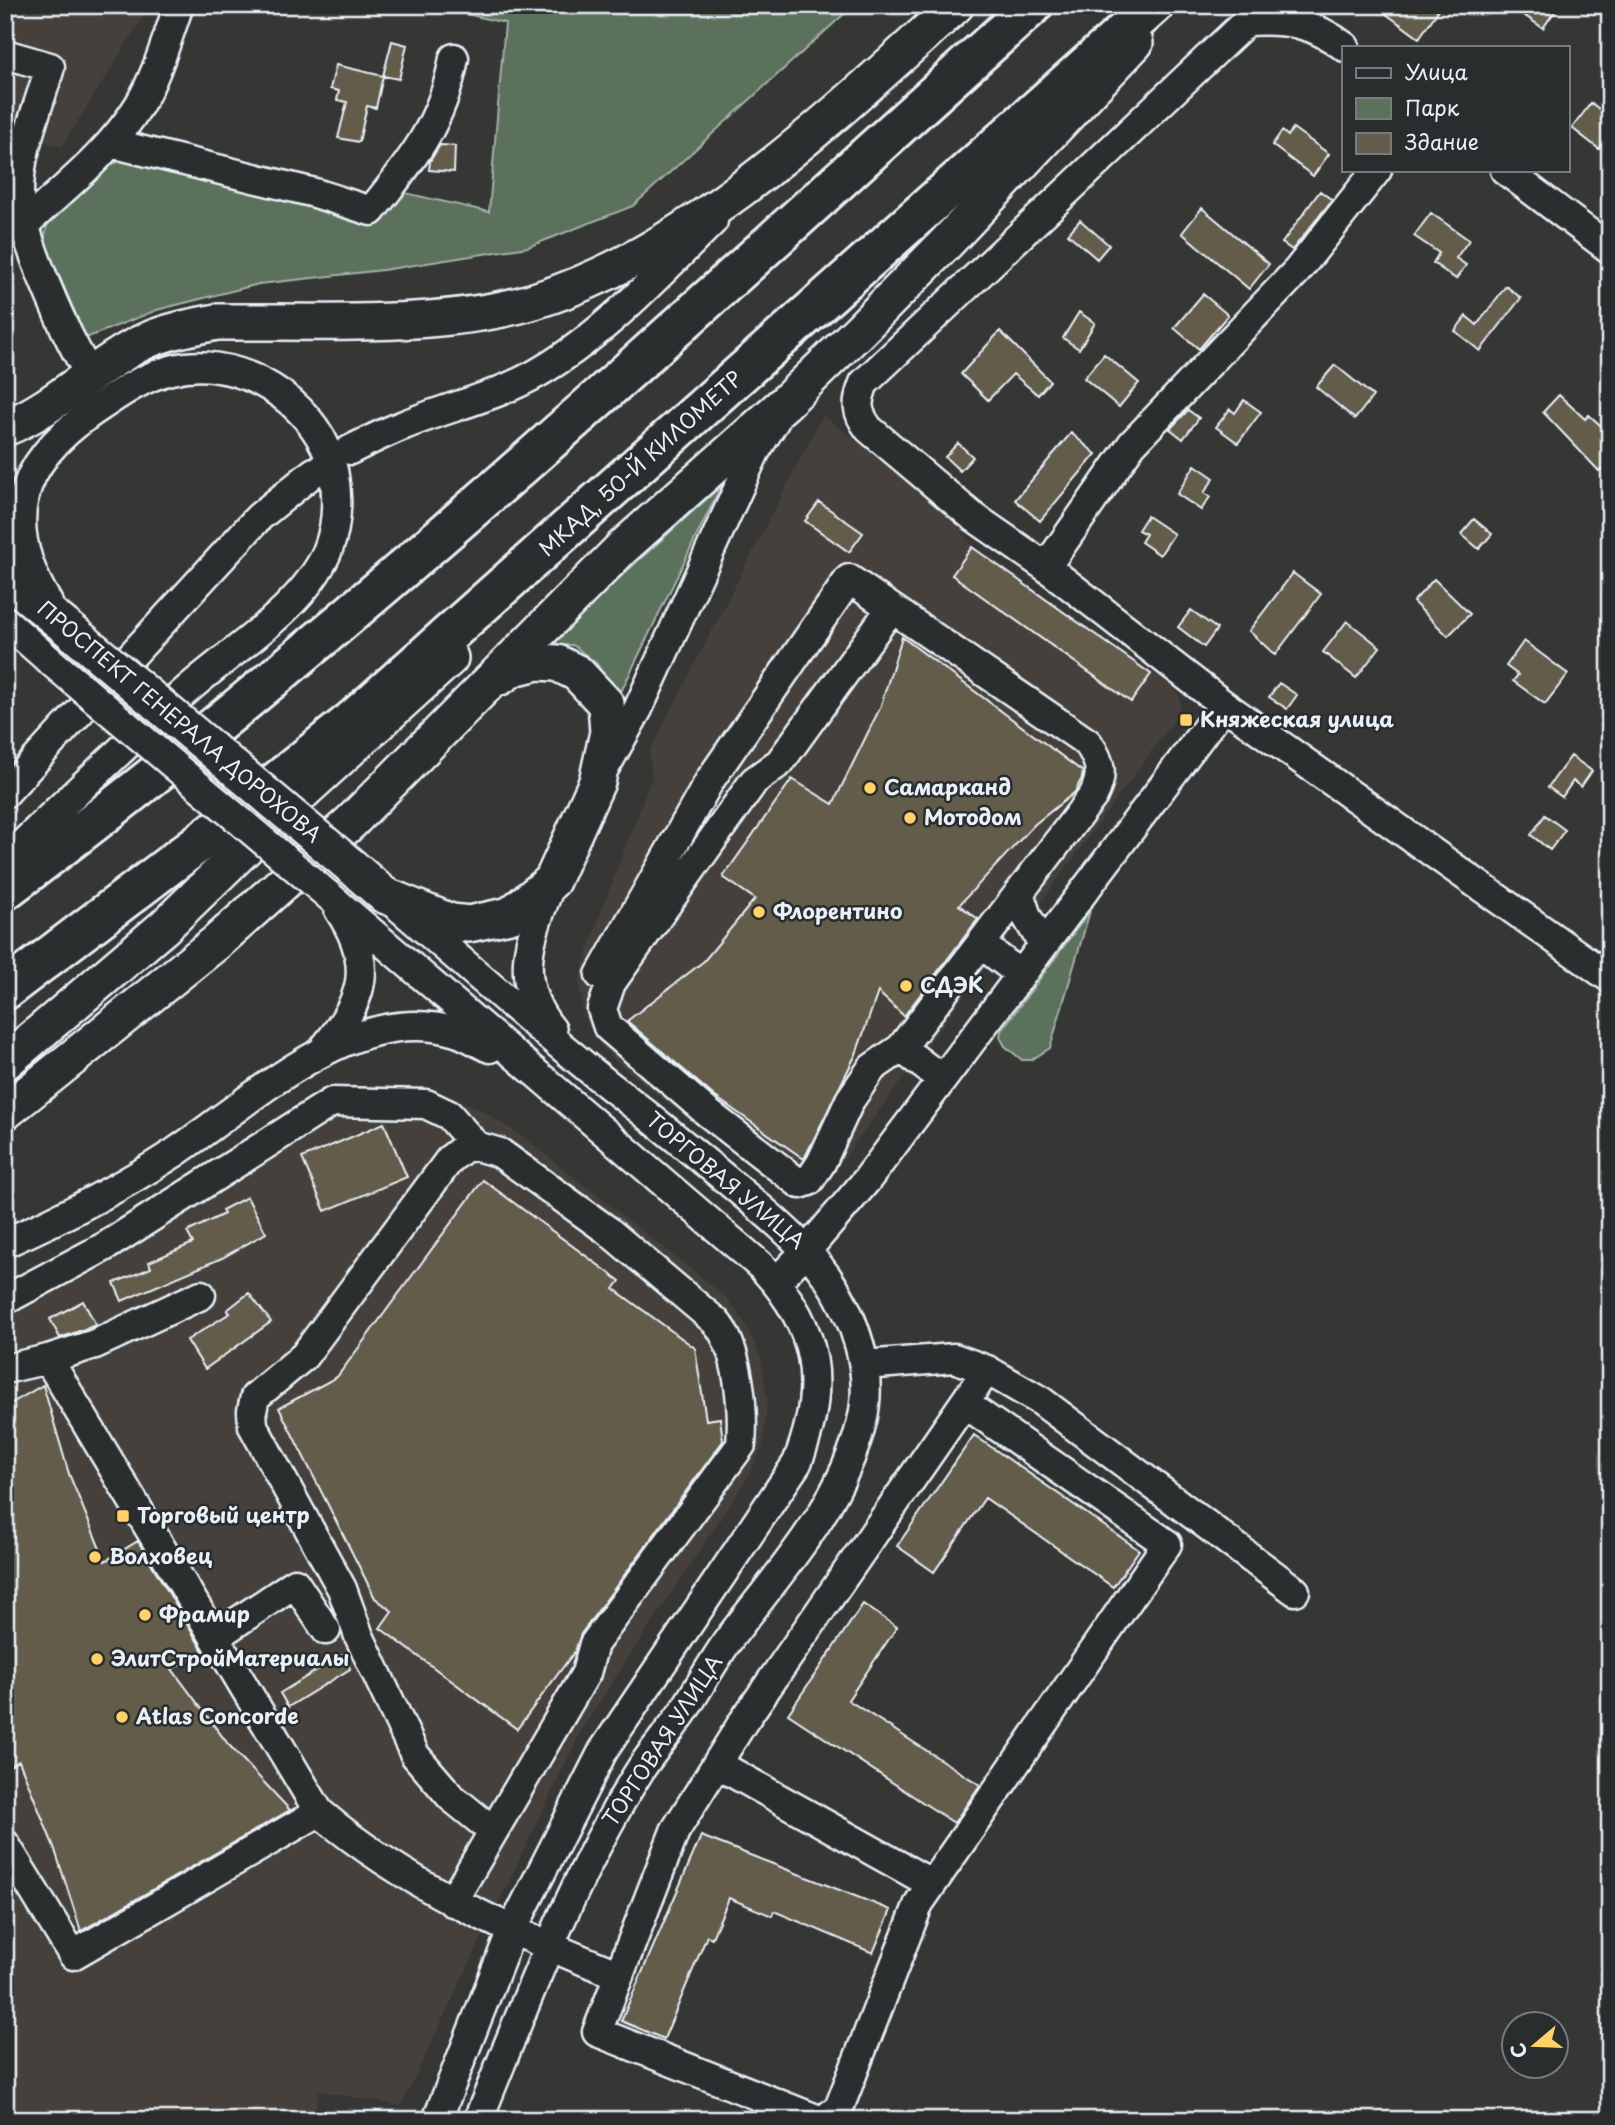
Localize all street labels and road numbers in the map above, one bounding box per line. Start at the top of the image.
street label: МКАД, 50-Й КИЛОМЕТР [531,362,749,563]
street label: ПРОСПЕКТ ГЕНЕРАЛА ДОРОХОВА [31,592,329,849]
street label: ТОРГОВАЯ УЛИЦА [640,1103,813,1256]
street label: ТОРГОВАЯ УЛИЦА [594,1648,729,1832]

